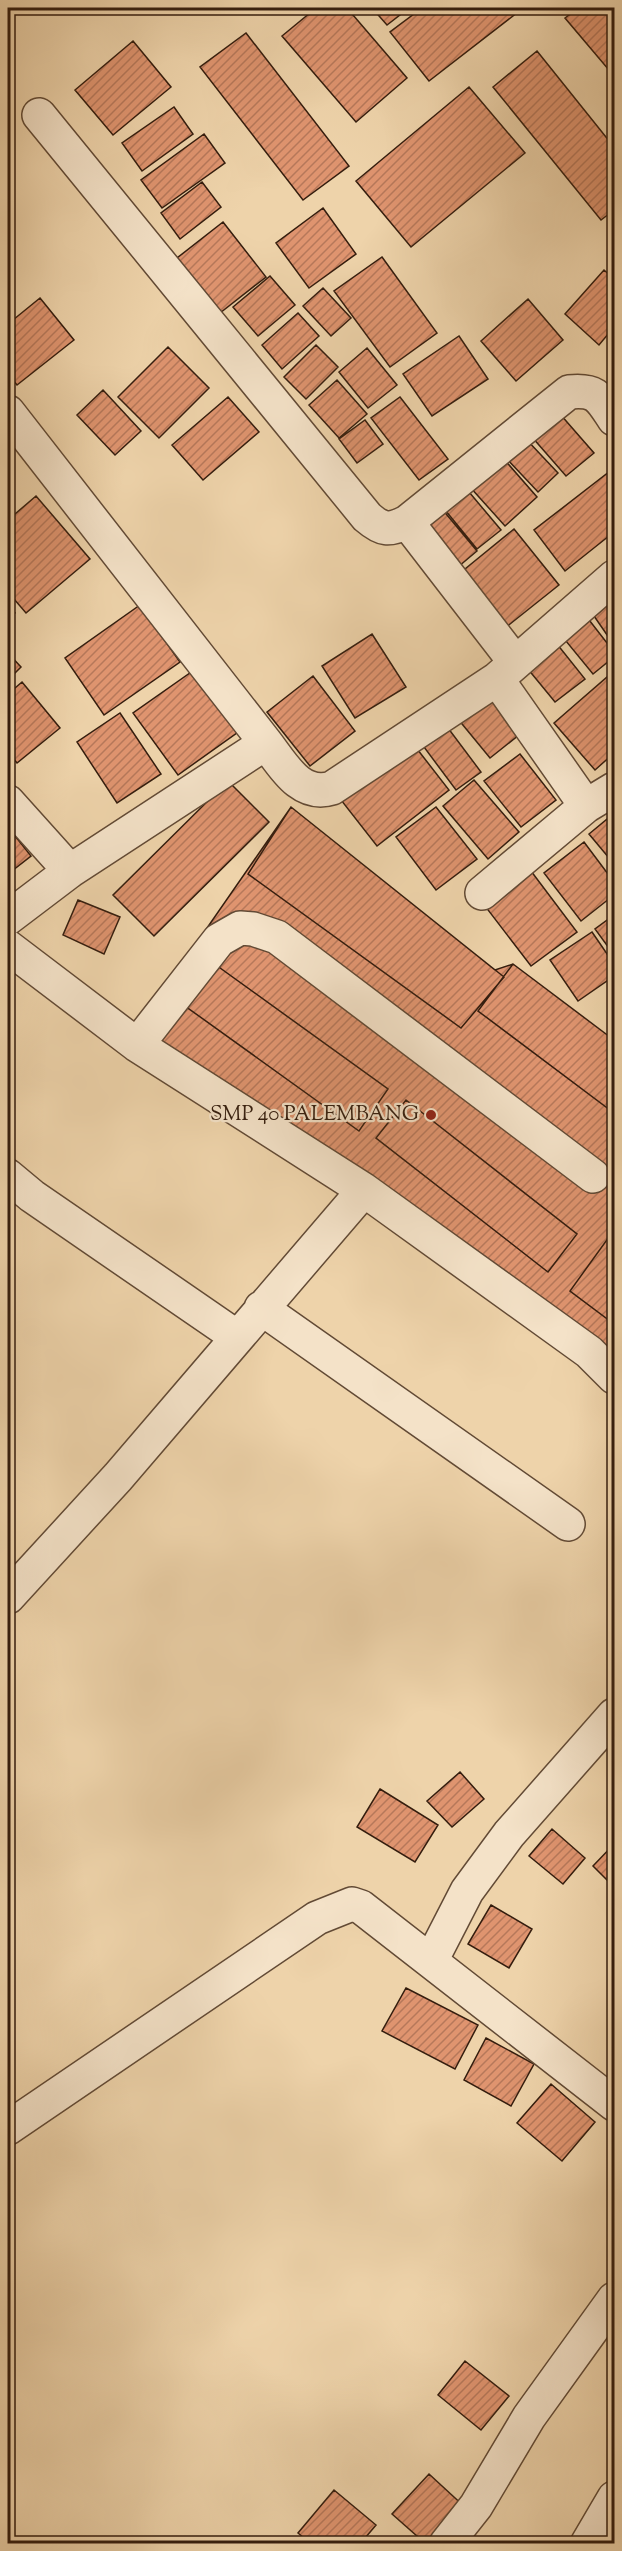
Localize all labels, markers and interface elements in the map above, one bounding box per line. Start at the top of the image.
place label: SMP 40 PALEMBANG [210,1100,419,1130]
marker: SMP 40 PALEMBANG [424,1108,438,1122]

